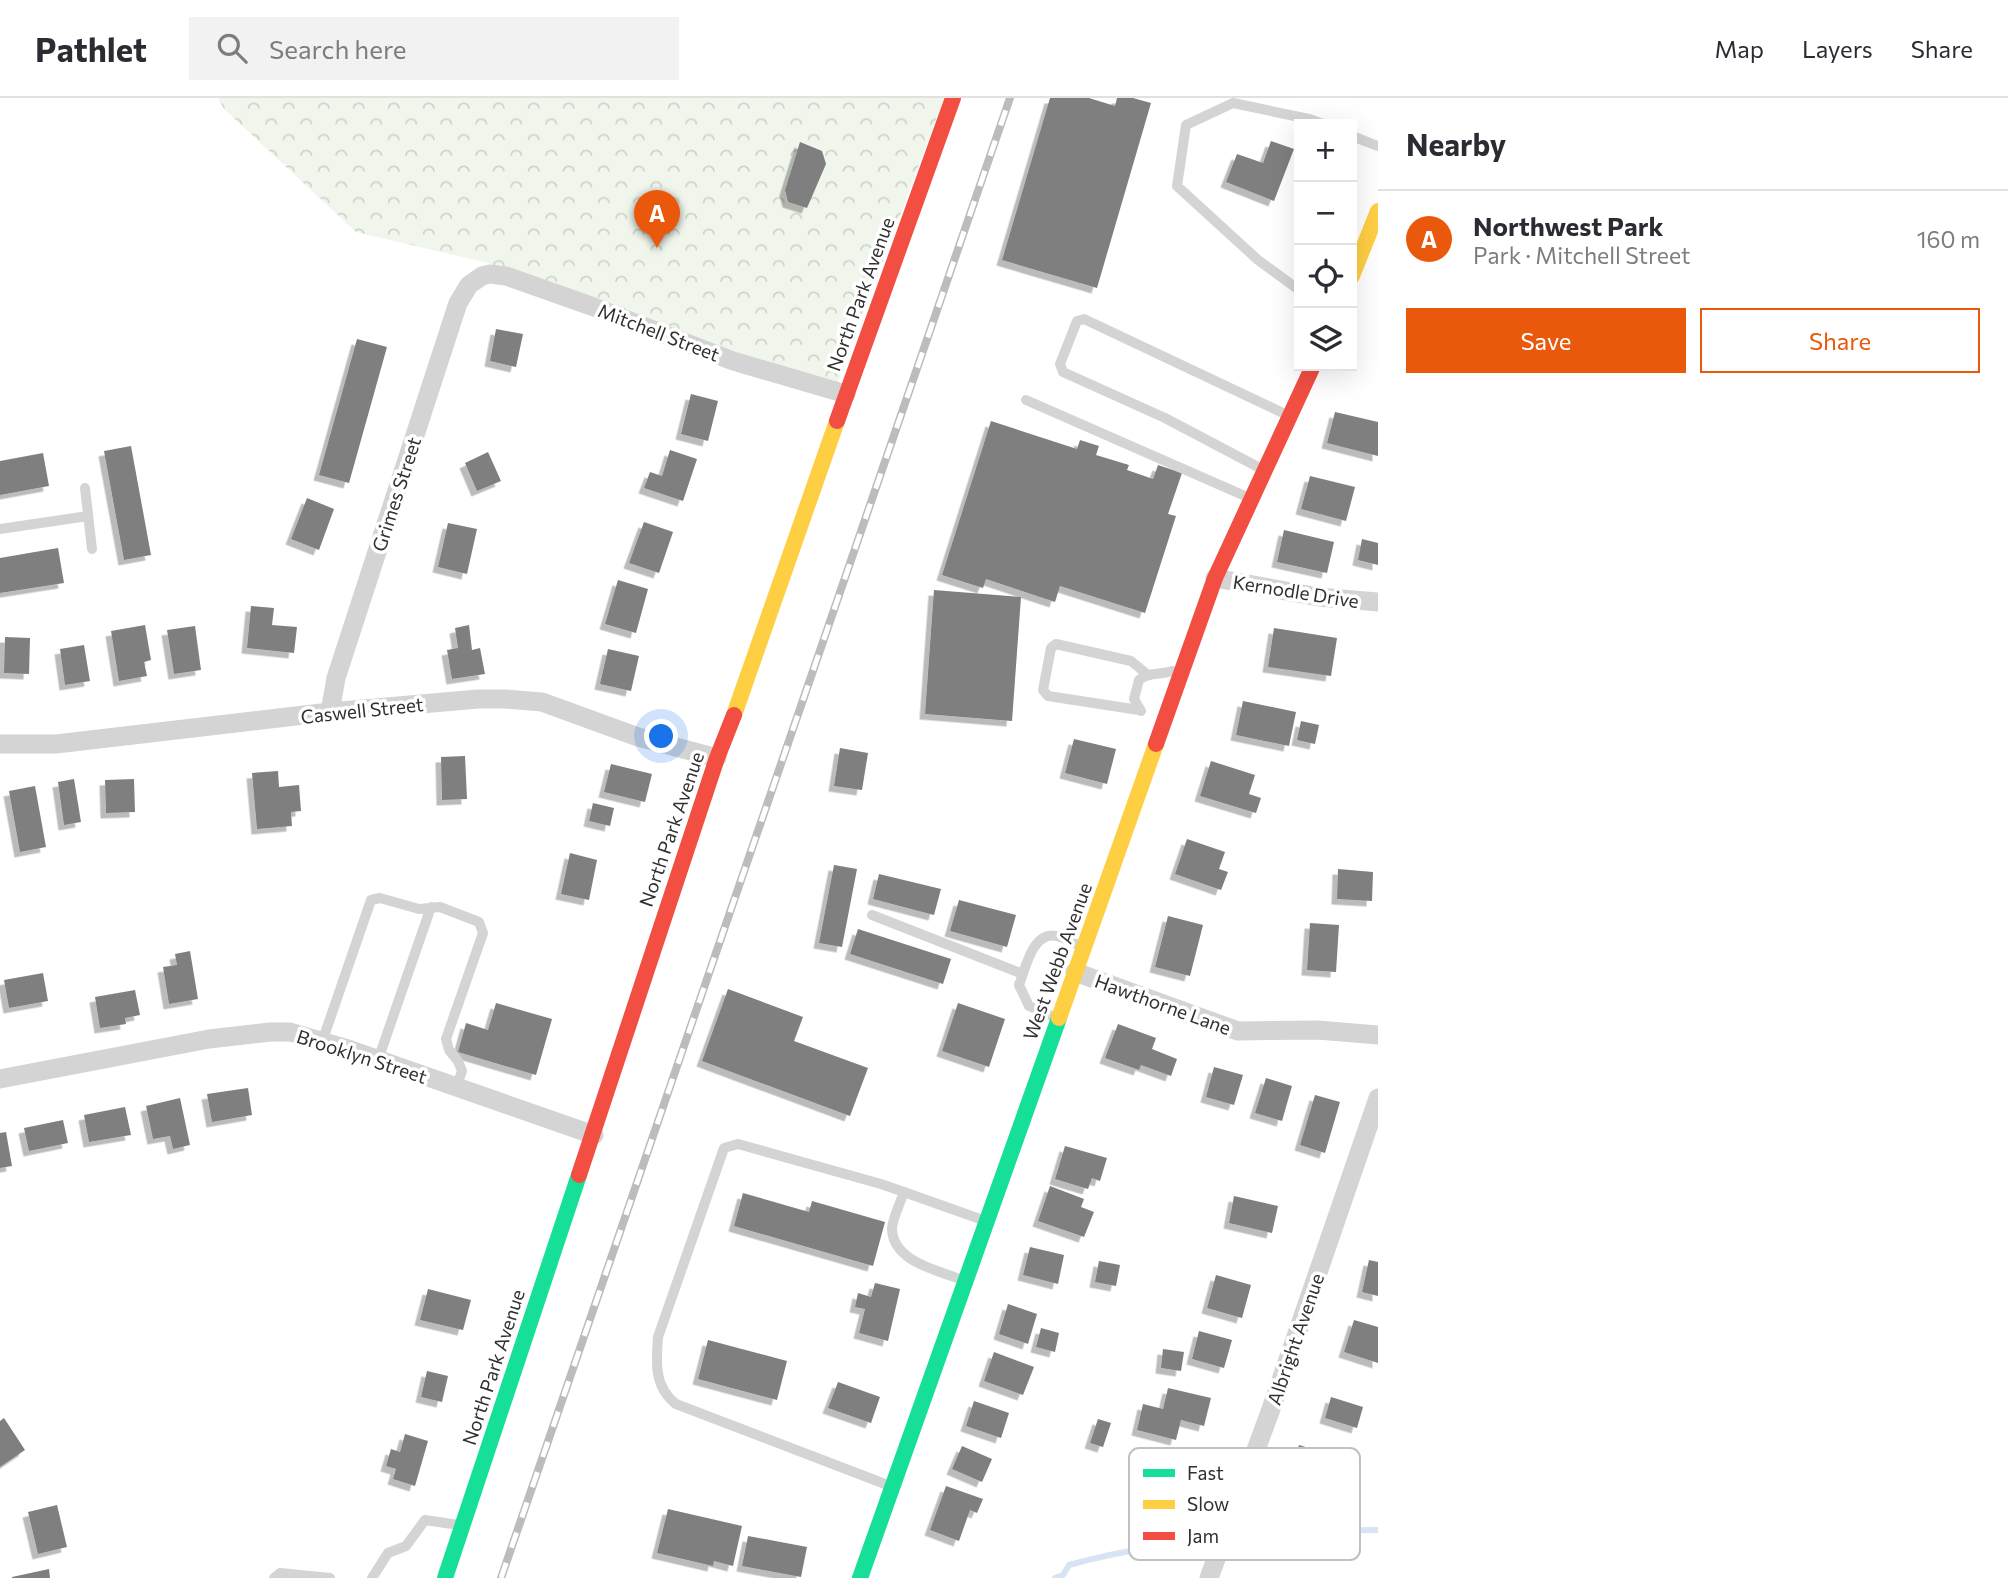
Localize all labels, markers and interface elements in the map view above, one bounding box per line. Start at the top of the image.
search box [189,17,679,80]
text: Pathlet [35,28,147,69]
icon: search [213,29,251,67]
text: Search here [269,33,407,64]
text: Map [1715,34,1764,63]
text: Layers [1802,34,1873,63]
text: Share [1911,34,1973,63]
map controls [1294,119,1357,371]
button: + [1294,119,1357,182]
text: Nearby [1406,125,1506,162]
button: − [1294,182,1357,245]
pin: A [634,190,680,248]
text: Northwest Park [1473,210,1663,241]
street label: North Park Avenue [821,214,899,374]
text: A [1421,225,1437,253]
text: 160 m [1917,225,1980,253]
text: Park · Mitchell Street [1473,241,1690,269]
button: locate [1294,245,1357,308]
street label: Mitchell Street [595,298,723,366]
button: layers [1294,308,1357,371]
button: Save [1406,308,1686,373]
button: Share [1700,308,1980,373]
street label: Grimes Street [367,434,425,554]
street label: Kernodle Drive [1231,570,1361,612]
street label: Caswell Street [299,692,425,728]
your location [644,719,678,753]
street label: North Park Avenue [634,749,708,909]
street label: West Webb Avenue [1018,879,1096,1043]
street label: Hawthorne Lane [1092,969,1234,1039]
street label: Brooklyn Street [294,1024,430,1088]
street label: Albright Avenue [1262,1270,1328,1408]
street label: North Park Avenue [457,1286,529,1448]
legend [1129,1448,1360,1560]
text: Fast [1187,1461,1224,1484]
text: Slow [1187,1492,1229,1515]
text: Jam [1187,1524,1219,1547]

